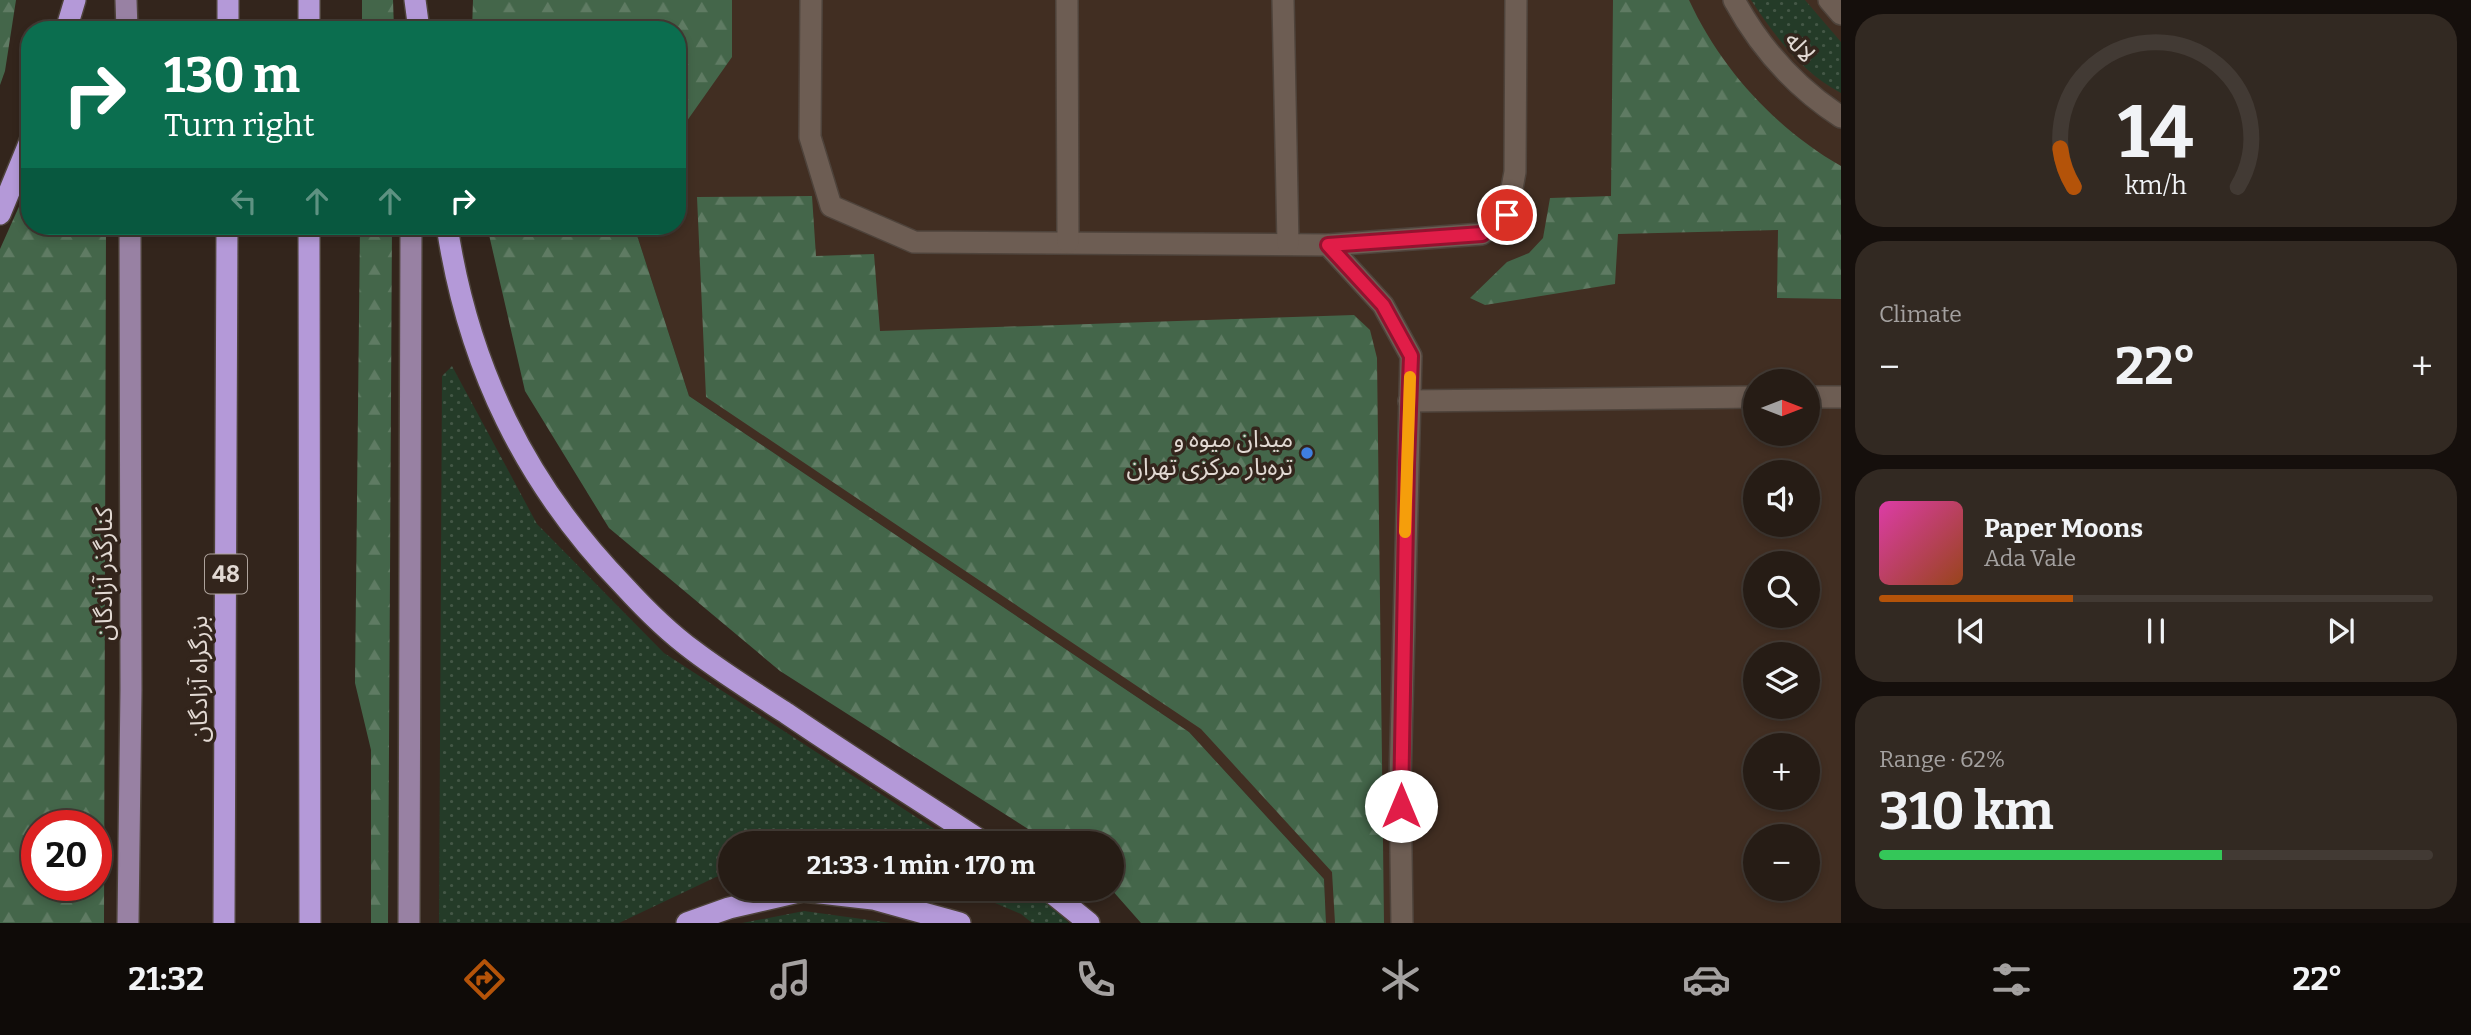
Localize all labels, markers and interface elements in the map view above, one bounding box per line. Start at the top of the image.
street label: لاله [1779,26,1821,68]
text: 130 m [164,46,300,105]
icon: right [49,49,140,140]
text: 14 [2118,89,2194,176]
text: Turn right [164,106,315,144]
text: km/h [2125,170,2187,200]
icon: left [225,182,263,220]
icon: ahead [298,182,336,220]
icon: ahead [371,182,409,220]
icon: right [444,182,482,220]
pin [1477,185,1537,245]
icon: arrive [1488,196,1526,234]
text: Climate [1879,300,1962,328]
text: 22° [2115,335,2196,398]
text: − [1879,344,1900,390]
text: + [2411,344,2433,390]
north arrow [1743,369,1820,446]
map controls [1743,369,1820,901]
place label: میدان میوه و تره‌بار مرکزی تهران [1127,425,1293,481]
marker: میدان میوه و تره‌بار مرکزی تهران [1299,445,1315,461]
button: sound [1743,460,1820,537]
street label: کنارگذر آزادگان [90,506,118,641]
text: Paper Moons [1984,513,2143,544]
text: Ada Vale [1984,544,2076,572]
button: search [1743,551,1820,628]
road number: 48 [205,554,247,594]
icon: previous [1952,612,1990,650]
icon: pause [2137,612,2175,650]
icon: next [2322,612,2360,650]
street label: بزرگراه آزادگان [185,615,213,743]
button: layers [1743,642,1820,719]
button: + [1743,733,1820,810]
text: Range · 62% [1879,745,2005,773]
position arrow [1364,769,1438,843]
text: 310 km [1879,780,2054,843]
speed limit sign: 20 [21,810,112,901]
button: − [1743,824,1820,901]
text: 21:33 · 1 min · 170 m [807,850,1035,881]
icon: directions [460,955,509,1004]
icon: music [766,955,815,1004]
icon: phone [1071,955,1120,1004]
icon: climate [1376,955,1425,1004]
icon: car [1682,955,1731,1004]
icon: filters [1987,955,2036,1004]
text: 21:32 [128,960,204,998]
text: 22° [2293,960,2343,998]

